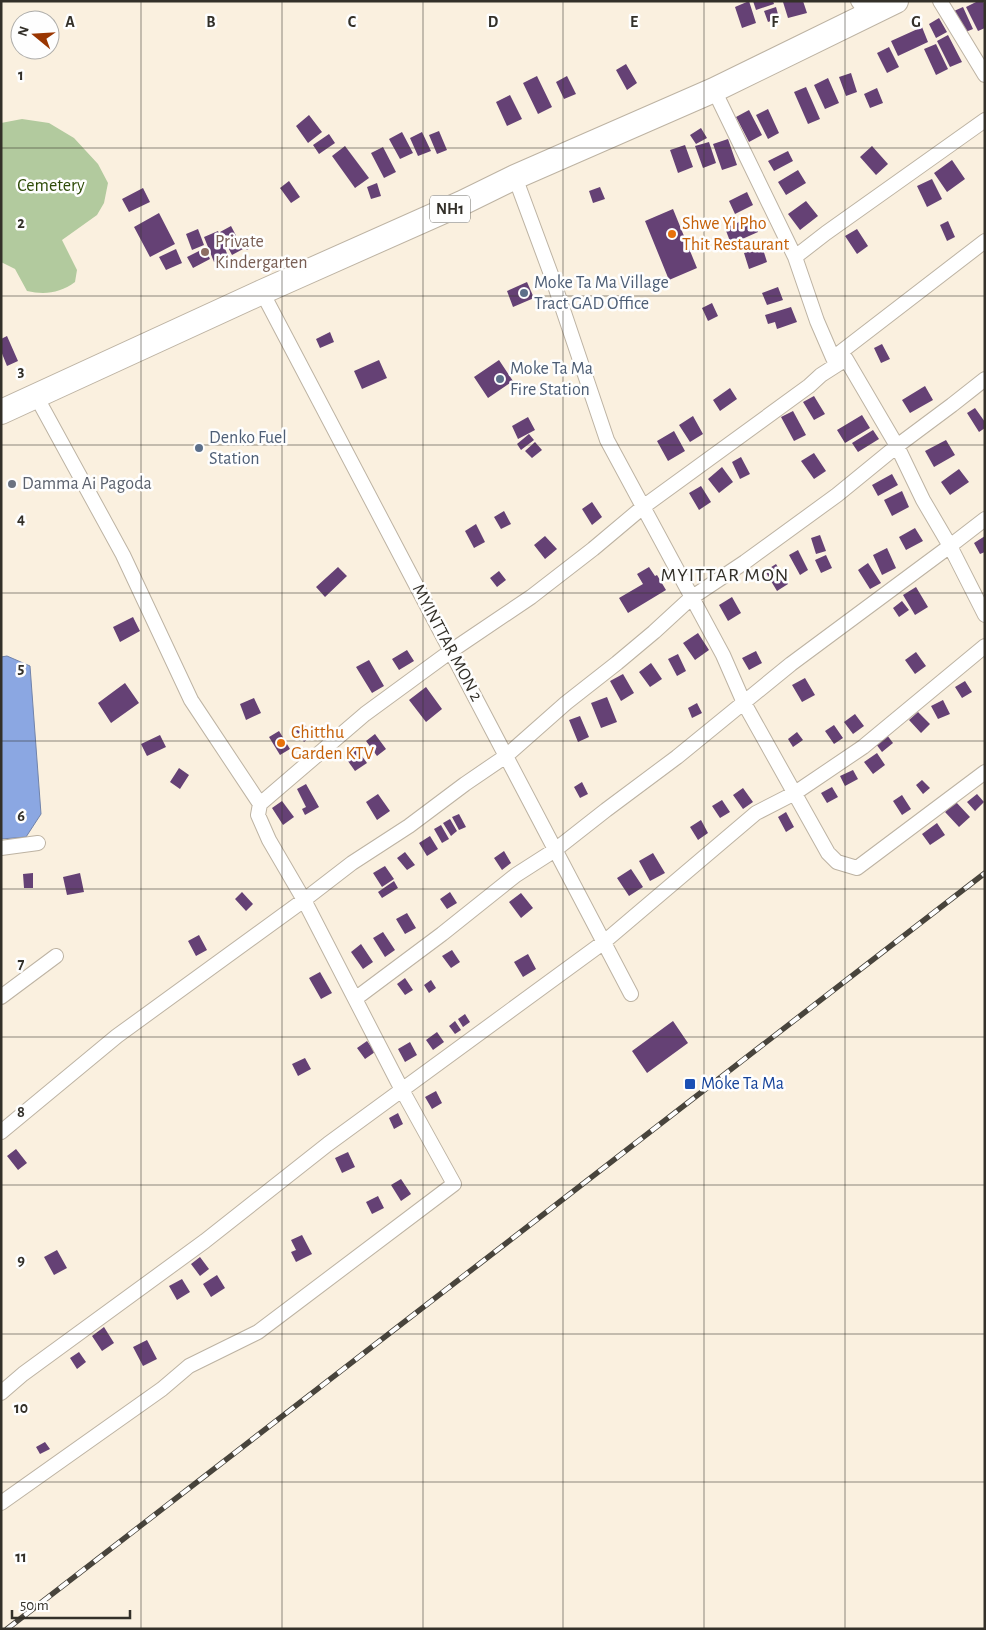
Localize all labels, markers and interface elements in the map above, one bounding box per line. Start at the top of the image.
north arrow [10,10,60,60]
text: A [65,14,75,30]
text: B [206,14,216,30]
text: C [348,14,357,30]
text: D [488,14,499,30]
text: E [630,14,638,30]
text: F [771,14,779,30]
text: G [911,14,921,30]
text: N [15,24,32,38]
text: 1 [18,67,24,83]
park label: Cemetery [17,177,85,195]
road number: NH1 [430,195,470,222]
text: 2 [17,215,25,231]
place label: Shwe Yi Pho Thit Restaurant [682,215,789,254]
marker: Shwe Yi Pho Thit Restaurant [666,228,678,240]
place label: Private Kindergarten [215,233,307,272]
marker: Private Kindergarten [199,246,211,258]
place label: Moke Ta Ma Village Tract GAD Office [534,274,669,313]
marker: Moke Ta Ma Village Tract GAD Office [518,287,530,299]
place label: Moke Ta Ma Fire Station [510,360,593,399]
text: 3 [18,363,25,379]
marker: Moke Ta Ma Fire Station [494,373,506,385]
place label: Denko Fuel Station [209,429,287,468]
marker: Denko Fuel Station [193,442,205,454]
place label: Damma Ai Pagoda [22,475,152,493]
marker: Damma Ai Pagoda [6,478,18,490]
text: 4 [17,511,25,527]
district label: MYITTAR MON [660,565,790,585]
street label: MYINTTAR MON 2 [409,582,485,704]
text: 5 [18,660,25,676]
place label: Chitthu Garden KTV [291,724,375,763]
marker: Chitthu Garden KTV [275,737,287,749]
text: 6 [17,808,25,824]
text: 7 [18,956,25,972]
place label: Moke Ta Ma [701,1075,784,1093]
marker: Moke Ta Ma [683,1077,697,1091]
text: 8 [17,1104,25,1120]
text: 9 [17,1252,25,1268]
text: 10 [14,1400,28,1416]
text: 11 [15,1549,27,1565]
scale bar [12,1588,130,1620]
text: 50 m [20,1598,49,1613]

